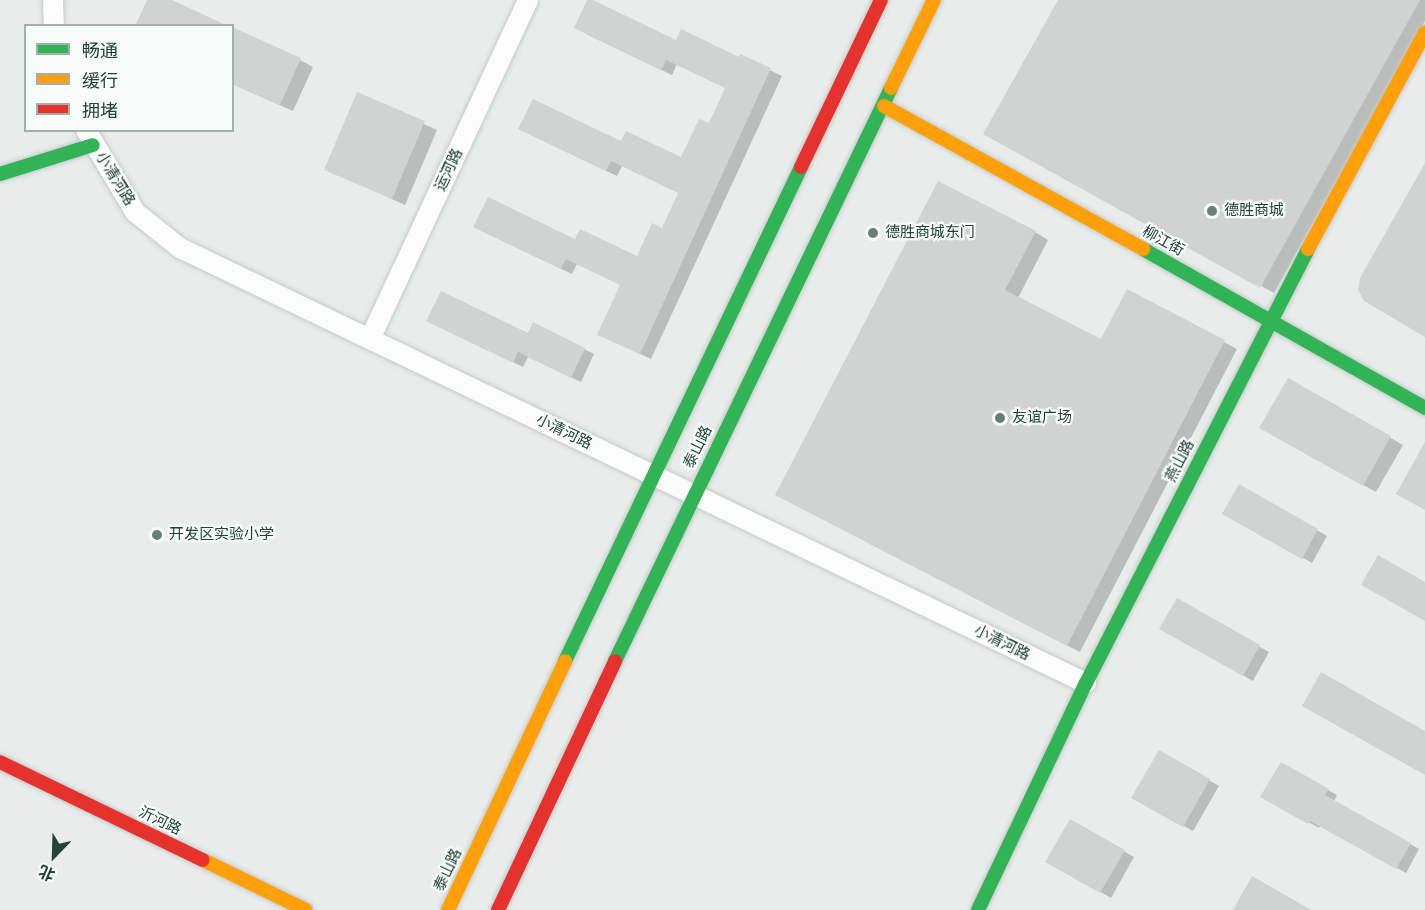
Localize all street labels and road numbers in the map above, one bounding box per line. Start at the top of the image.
street label: 运河路 [431,146,467,194]
street label: 小清河路 [91,149,139,209]
street label: 柳江街 [1139,222,1187,260]
street label: 小清河路 [533,411,595,453]
street label: 泰山路 [680,423,716,471]
street label: 燕山路 [1162,437,1198,485]
street label: 小清河路 [971,622,1033,664]
street label: 沂河路 [136,803,184,839]
street label: 泰山路 [430,846,466,894]

